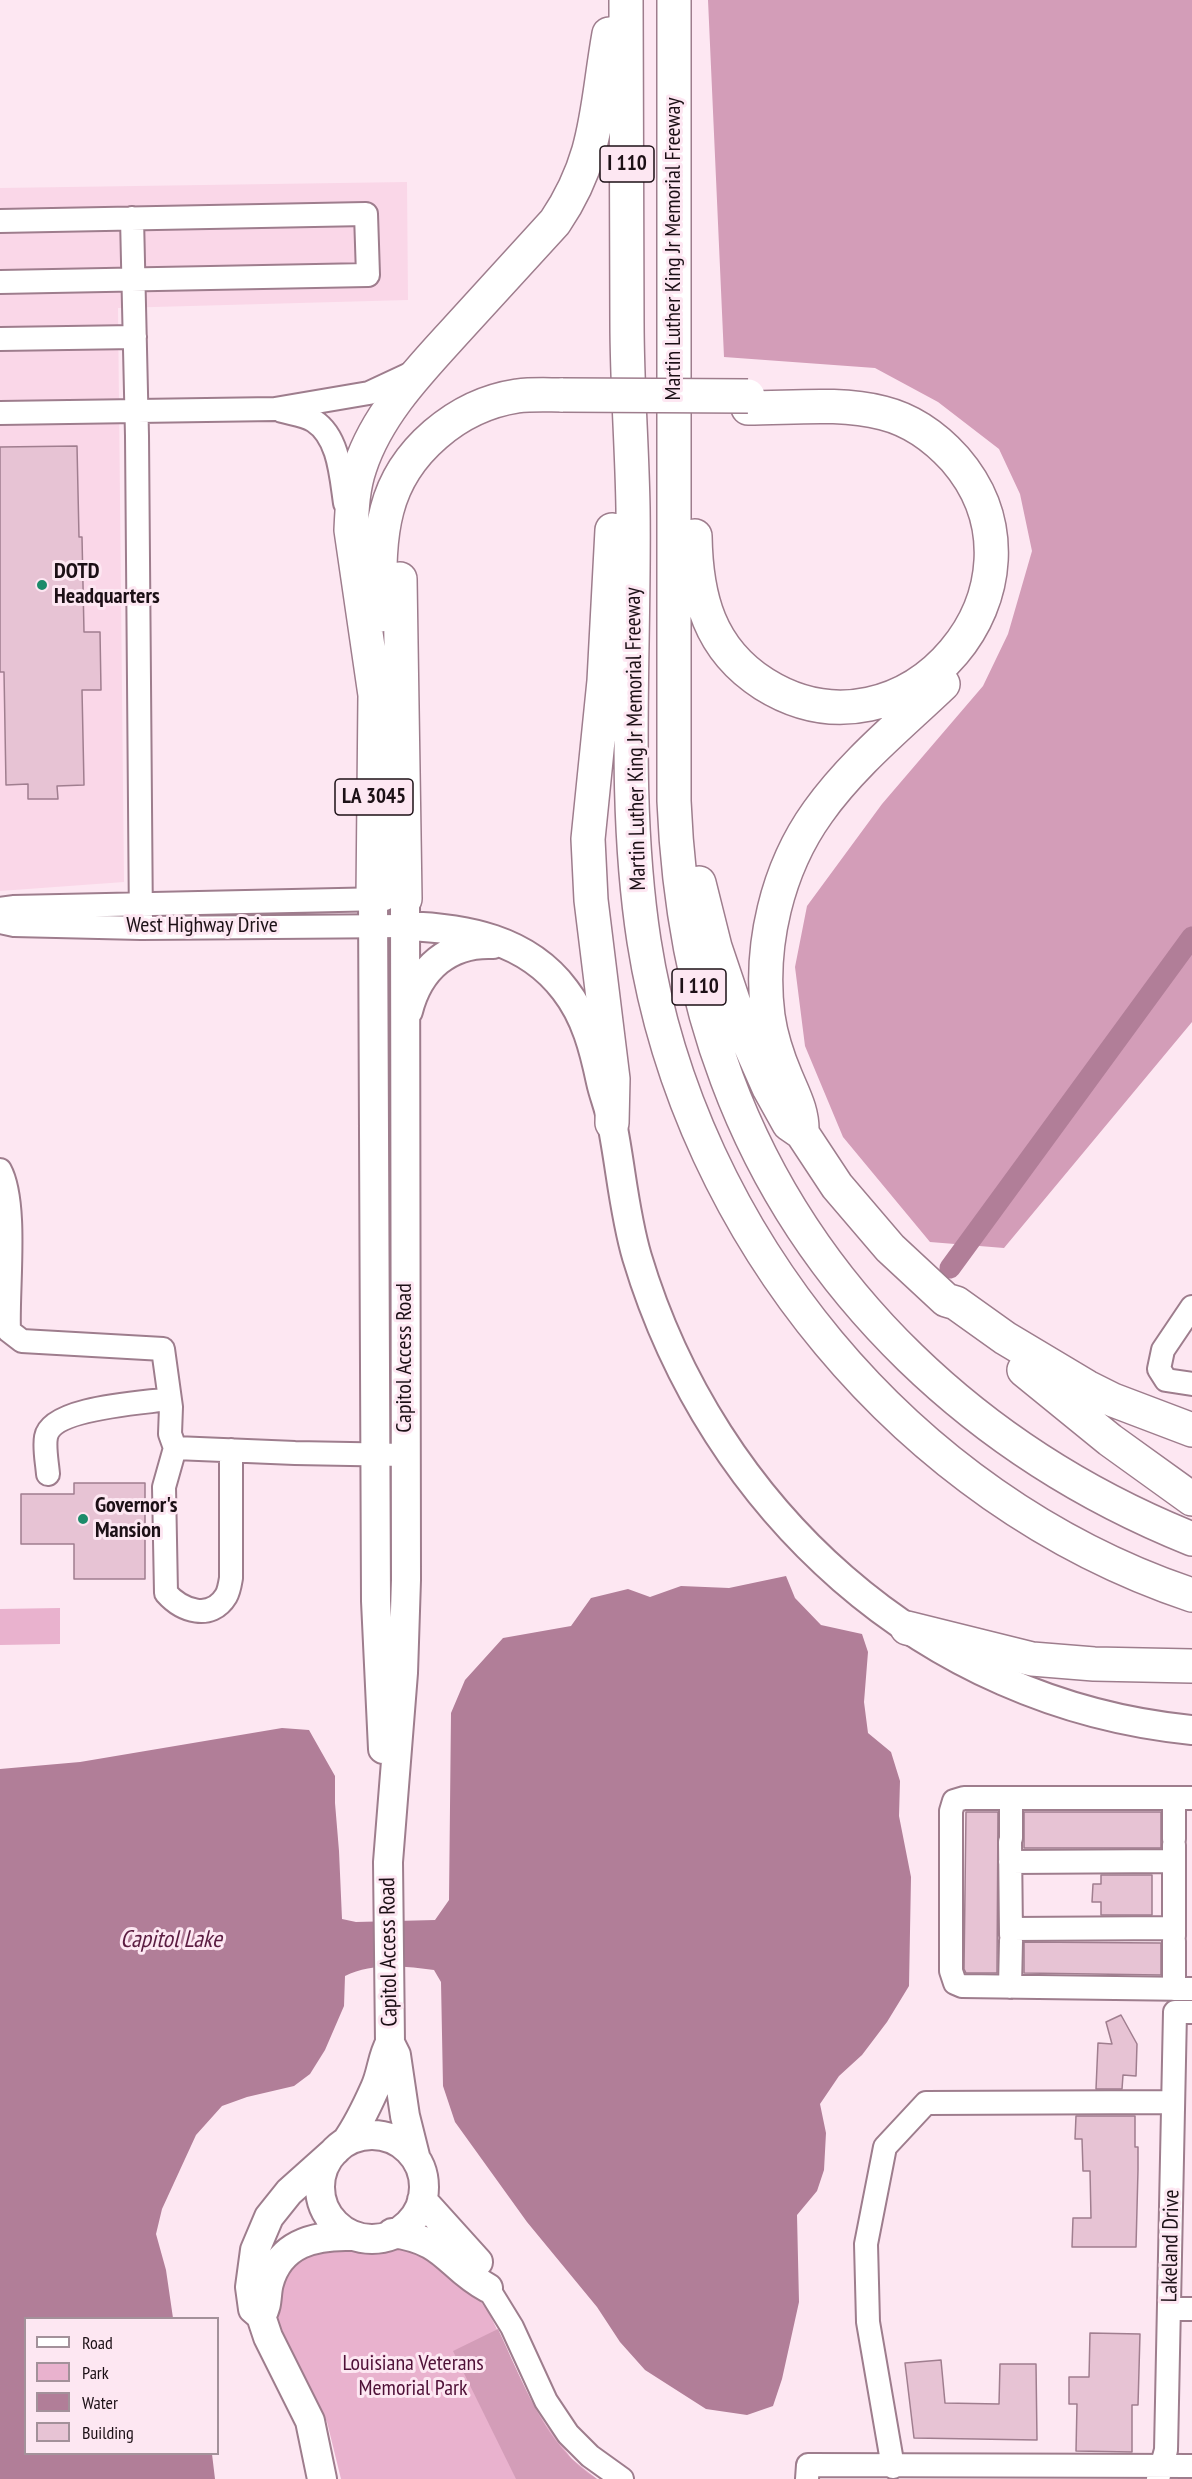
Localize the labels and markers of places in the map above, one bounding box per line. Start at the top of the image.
place label: DOTD Headquarters [54,559,160,610]
marker: DOTD Headquarters [35,578,49,592]
place label: Governor's Mansion [95,1493,177,1544]
marker: Governor's Mansion [76,1512,90,1526]

